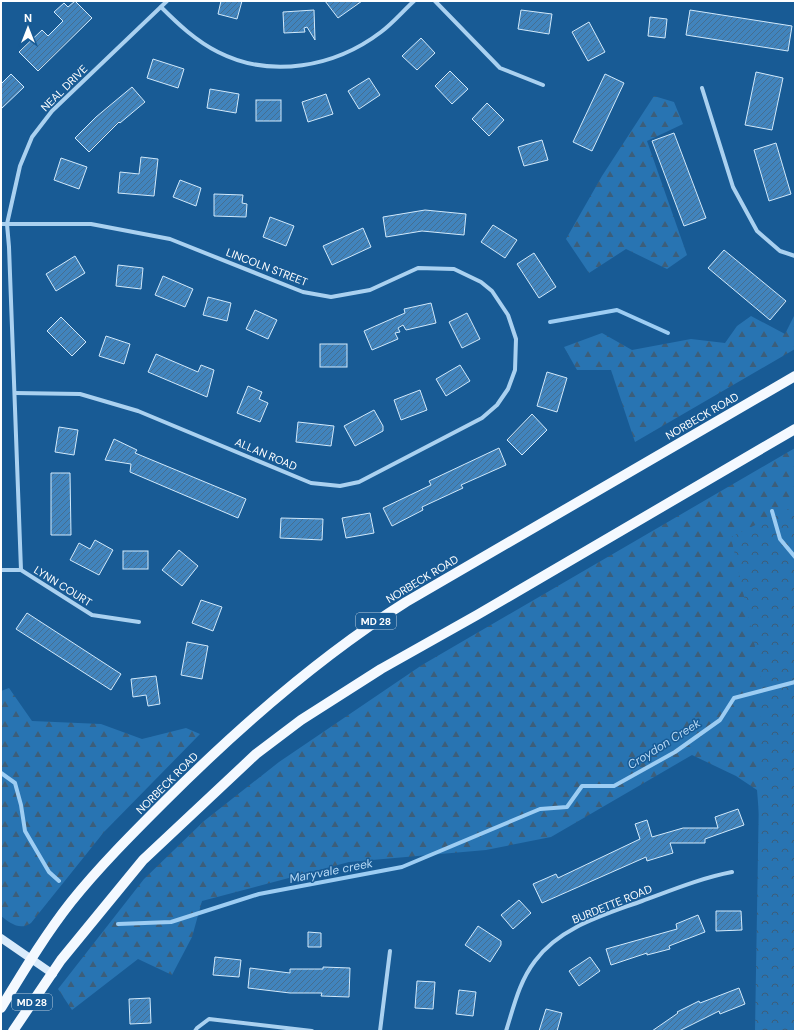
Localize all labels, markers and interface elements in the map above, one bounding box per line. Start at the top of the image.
north arrow [8,8,48,48]
text: N [24,11,32,25]
street label: NEAL DRIVE [38,62,90,114]
street label: LINCOLN STREET [224,245,310,289]
street label: NORBECK ROAD [663,389,741,443]
street label: ALLAN ROAD [233,435,300,474]
street label: NORBECK ROAD [383,552,461,606]
street label: LYNN COURT [32,563,94,609]
road number: MD 28 [356,613,396,629]
water label: Croydon Creek [624,715,704,773]
street label: NORBECK ROAD [133,749,201,817]
water label: Maryvale creek [288,855,375,887]
street label: BURDETTE ROAD [570,881,654,926]
road number: MD 28 [12,994,52,1010]

